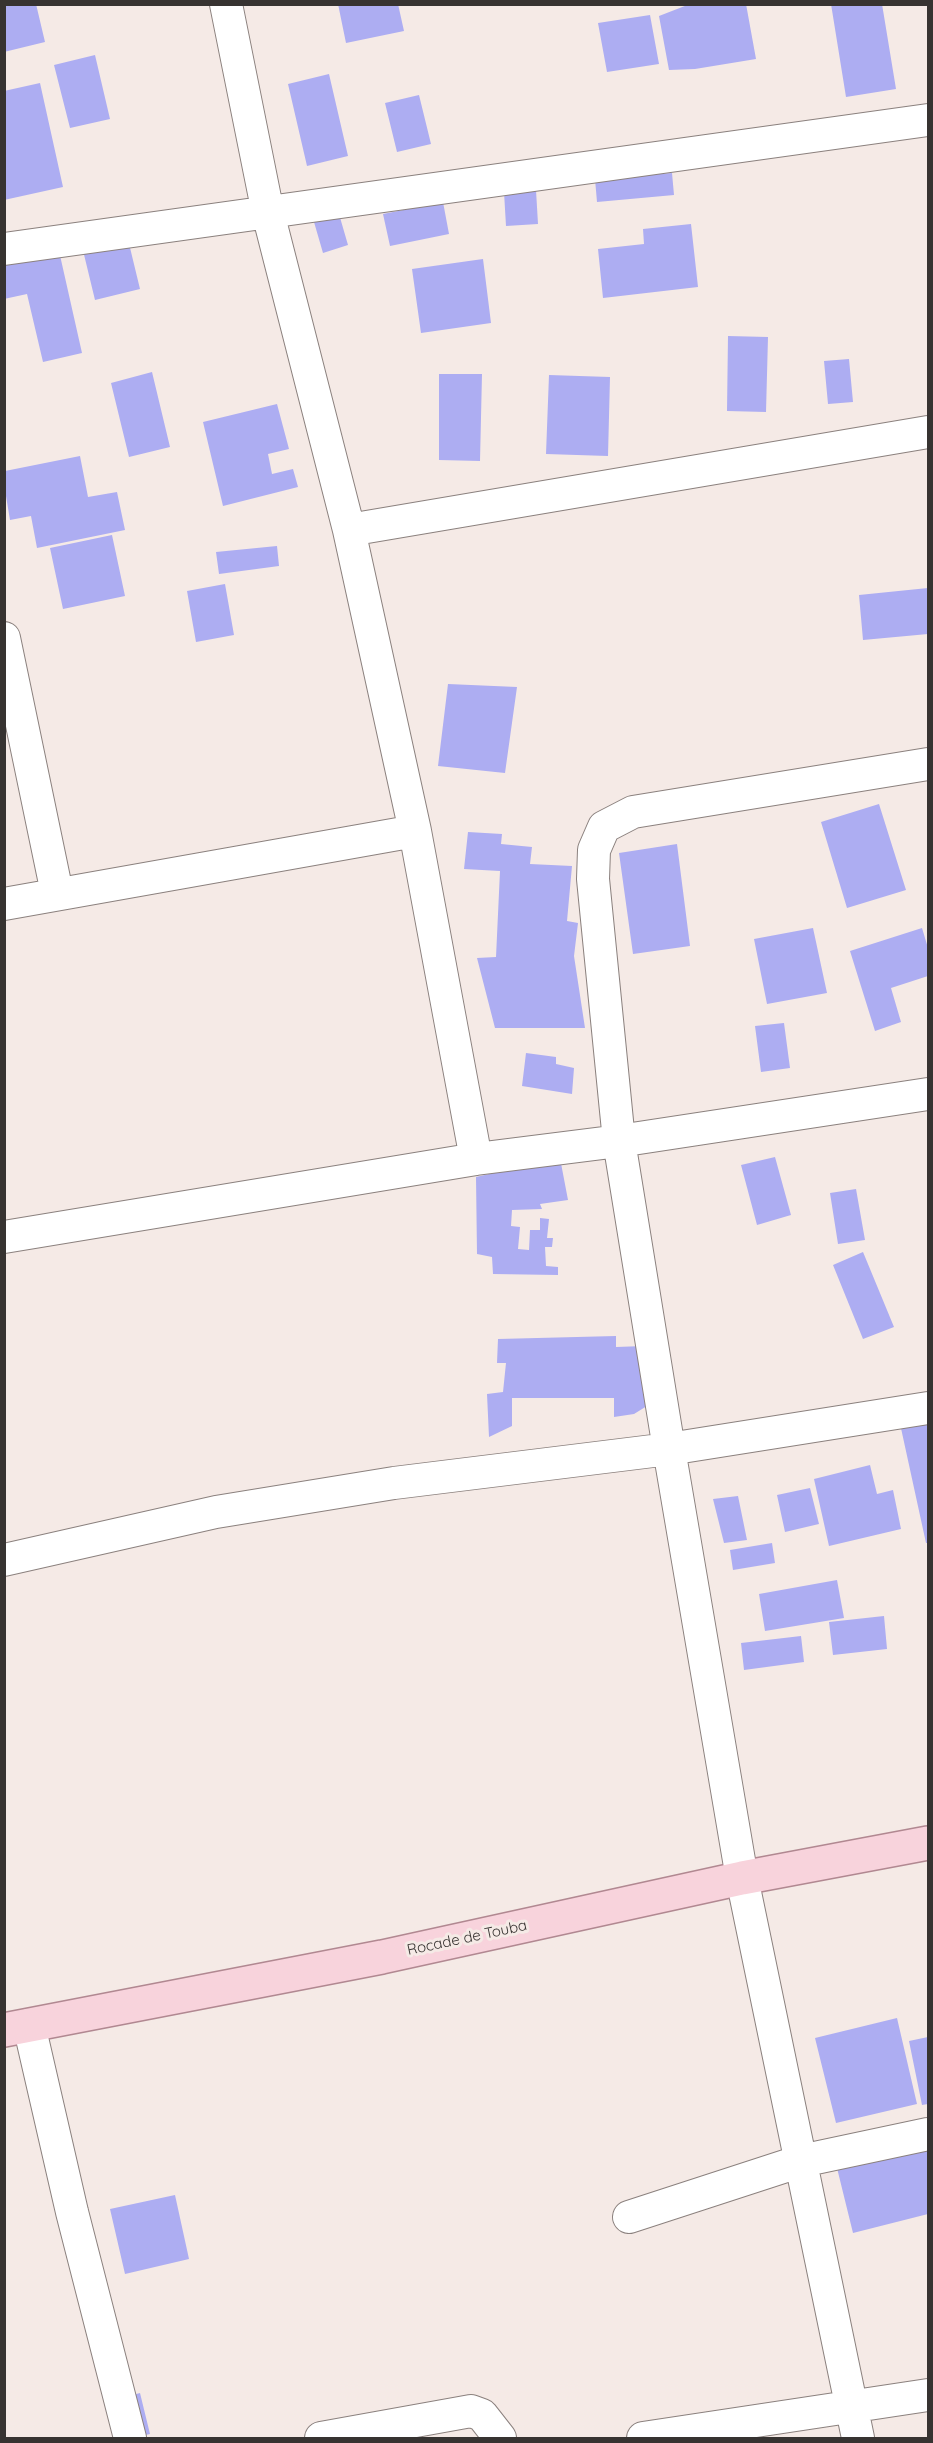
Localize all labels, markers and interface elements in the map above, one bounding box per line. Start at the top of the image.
street label: Rocade de Touba [405,1916,529,1960]

